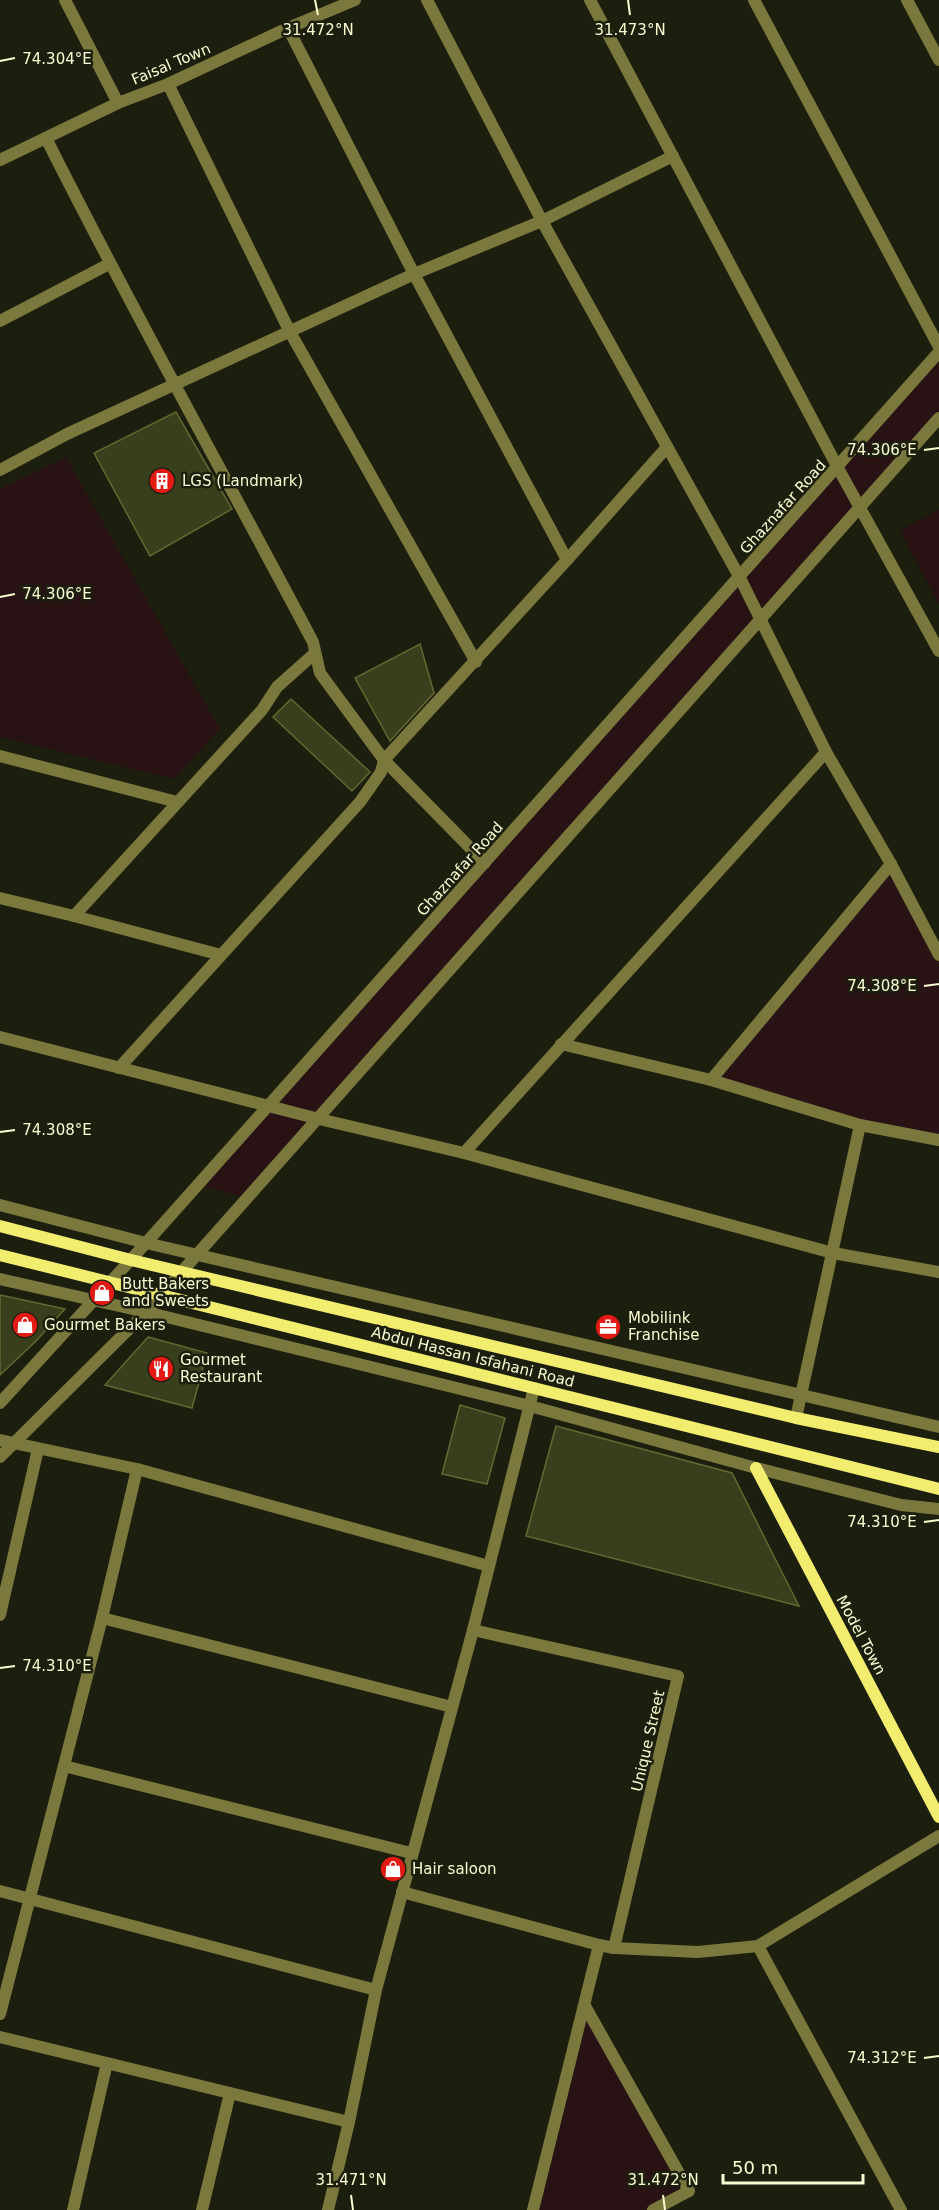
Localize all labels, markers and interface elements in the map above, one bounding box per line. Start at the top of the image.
text: 31.472°N [282,21,354,39]
text: 31.473°N [594,21,666,39]
street label: Faisal Town [129,39,213,89]
text: 74.304°E [22,50,92,68]
text: 74.306°E [847,441,917,459]
street label: Ghaznafar Road [736,456,830,558]
building icon: LGS (Landmark) [147,466,177,496]
place label: LGS (Landmark) [182,472,303,490]
text: 74.306°E [22,585,92,603]
street label: Ghaznafar Road [413,818,507,920]
text: 74.308°E [847,977,917,995]
text: 74.308°E [22,1121,92,1139]
place label: Butt Bakers and Sweets [122,1275,209,1310]
shop icon: Butt Bakers and Sweets [87,1278,117,1308]
place label: Mobilink Franchise [628,1309,699,1344]
shop icon: Gourmet Bakers [10,1310,40,1340]
office icon: Mobilink Franchise [593,1312,623,1342]
place label: Gourmet Bakers [44,1316,166,1334]
street label: Abdul Hassan Isfahani Road [370,1323,576,1391]
place label: Gourmet Restaurant [180,1351,262,1386]
restaurant icon: Gourmet Restaurant [146,1354,176,1384]
text: 74.310°E [847,1513,917,1531]
street label: Model Town [833,1592,889,1678]
text: 74.310°E [22,1657,92,1675]
street label: Unique Street [628,1689,668,1793]
shop icon: Hair saloon [378,1854,408,1884]
place label: Hair saloon [412,1860,497,1878]
text: 74.312°E [847,2049,917,2067]
scale bar [723,2147,862,2185]
text: 50 m [732,2157,778,2178]
text: 31.471°N [315,2171,387,2189]
text: 31.472°N [627,2171,699,2189]

